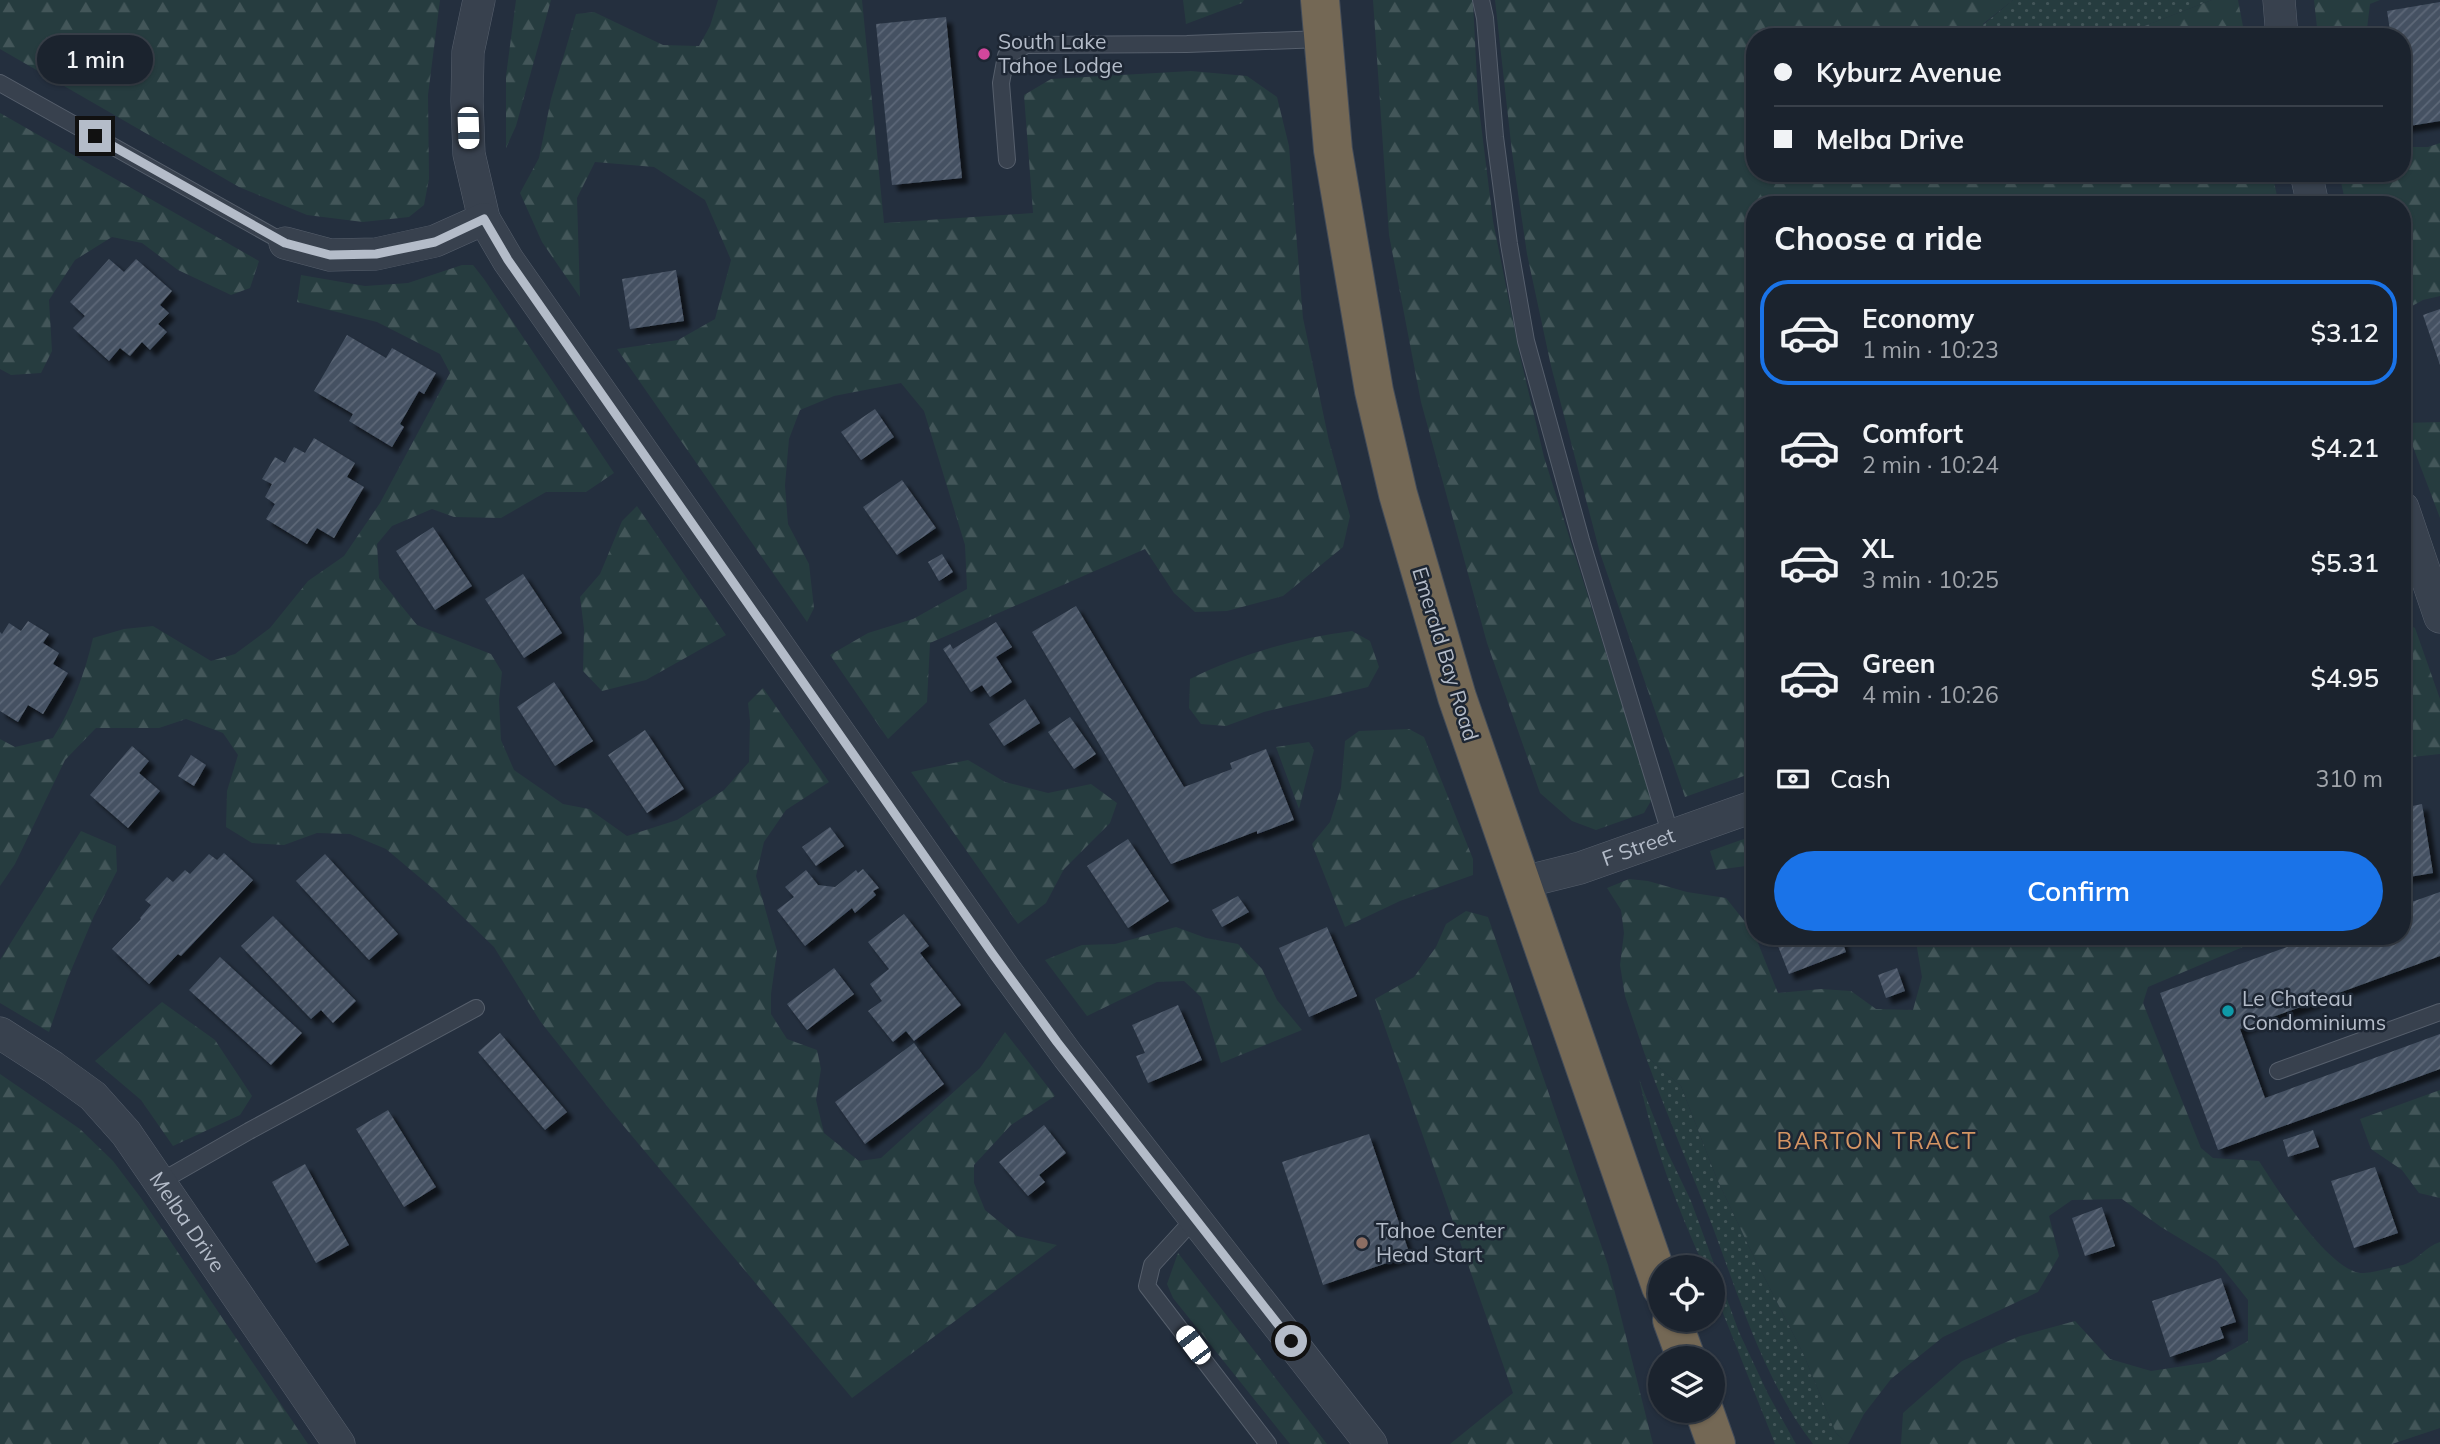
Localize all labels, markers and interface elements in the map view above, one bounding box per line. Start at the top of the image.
place label: South Lake Tahoe Lodge [998,28,1123,78]
callout: 1 min [37,34,153,83]
text: 1 min [65,45,125,74]
marker: South Lake Tahoe Lodge [976,46,992,62]
text: Kyburz Avenue [1816,56,2002,89]
car [457,107,480,149]
route end [79,120,111,152]
text: Melba Drive [1816,123,1964,156]
text: Choose a ride [1774,218,1982,258]
icon: car [1778,301,1841,364]
text: Economy [1862,302,1974,335]
text: $3.12 [2310,316,2379,349]
text: 1 min · 10:23 [1862,335,1999,364]
icon: car [1778,416,1841,479]
text: Comfort [1862,417,1963,450]
text: $4.21 [2310,431,2379,464]
text: 2 min · 10:24 [1862,450,1999,479]
icon: car [1778,531,1841,594]
text: XL [1862,532,1894,565]
text: $5.31 [2310,546,2379,579]
street label: Emerald Bay Road [1407,564,1485,744]
text: 3 min · 10:25 [1862,565,1999,594]
icon: car [1778,646,1841,709]
text: Green [1862,647,1935,680]
text: $4.95 [2310,661,2379,694]
text: 4 min · 10:26 [1862,680,1999,709]
icon: cash [1774,760,1812,798]
text: Cash [1830,762,1891,795]
text: 310 m [2315,764,2383,793]
street label: F Street [1598,821,1678,871]
button: Confirm [1774,851,2383,931]
place label: Le Chateau Condominiums [2242,985,2386,1035]
marker: Le Chateau Condominiums [2220,1003,2236,1019]
district label: BARTON TRACT [1776,1126,1978,1155]
street label: Melba Drive [144,1166,231,1277]
place label: Tahoe Center Head Start [1376,1217,1505,1267]
marker: Tahoe Center Head Start [1354,1235,1370,1251]
map controls [1648,1255,1725,1423]
button: locate [1648,1255,1725,1332]
car [1172,1322,1215,1368]
route start [1275,1325,1307,1357]
button: layers [1648,1346,1725,1423]

